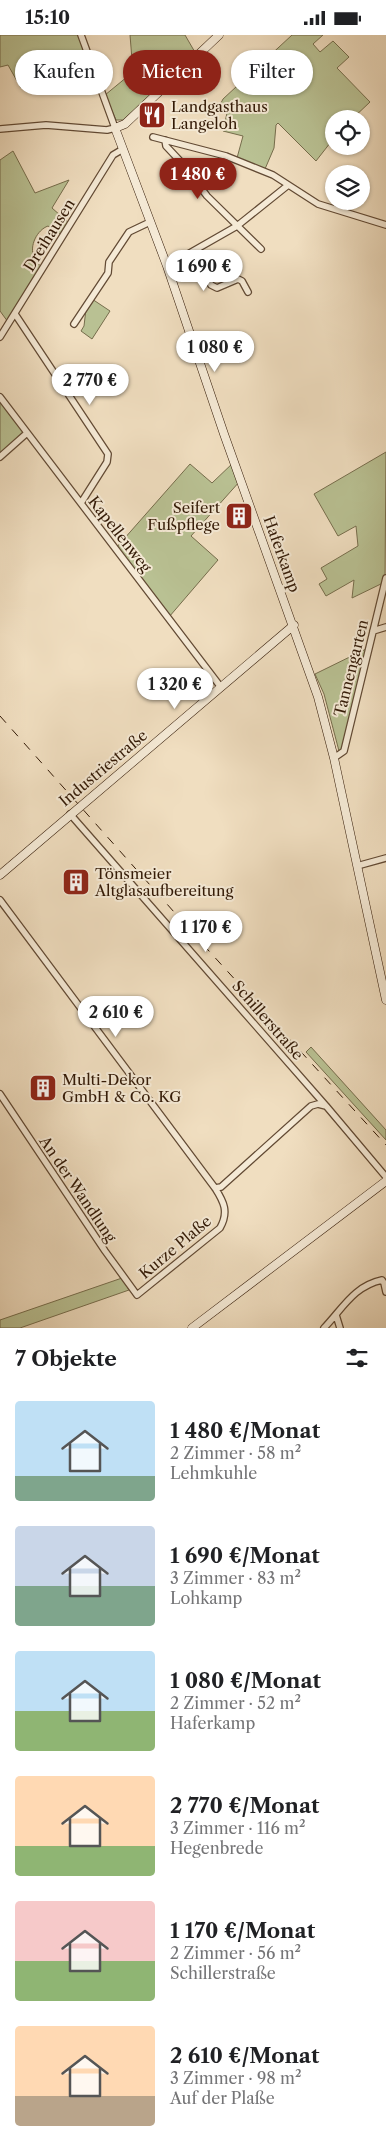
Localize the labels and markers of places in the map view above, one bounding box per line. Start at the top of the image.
place label: Landgasthaus Langeloh [171,97,268,133]
restaurant icon: Landgasthaus Langeloh [137,100,167,130]
pin: 1 480 € [152,157,244,200]
pin: 1 690 € [158,249,250,292]
pin: 1 080 € [169,331,261,373]
pin: 2 770 € [44,363,136,406]
place label: Seifert Fußpflege [147,498,221,534]
building icon: Seifert Fußpflege [224,501,254,531]
pin: 1 320 € [129,667,221,710]
place label: Tönsmeier Altglasaufbereitung [94,864,233,900]
building icon: Tönsmeier Altglasaufbereitung [61,867,91,897]
pin: 1 170 € [160,911,252,953]
pin: 2 610 € [70,995,162,1038]
place label: Multi-Dekor GmbH & Co. KG [62,1070,181,1106]
building icon: Multi-Dekor GmbH & Co. KG [28,1073,58,1103]

